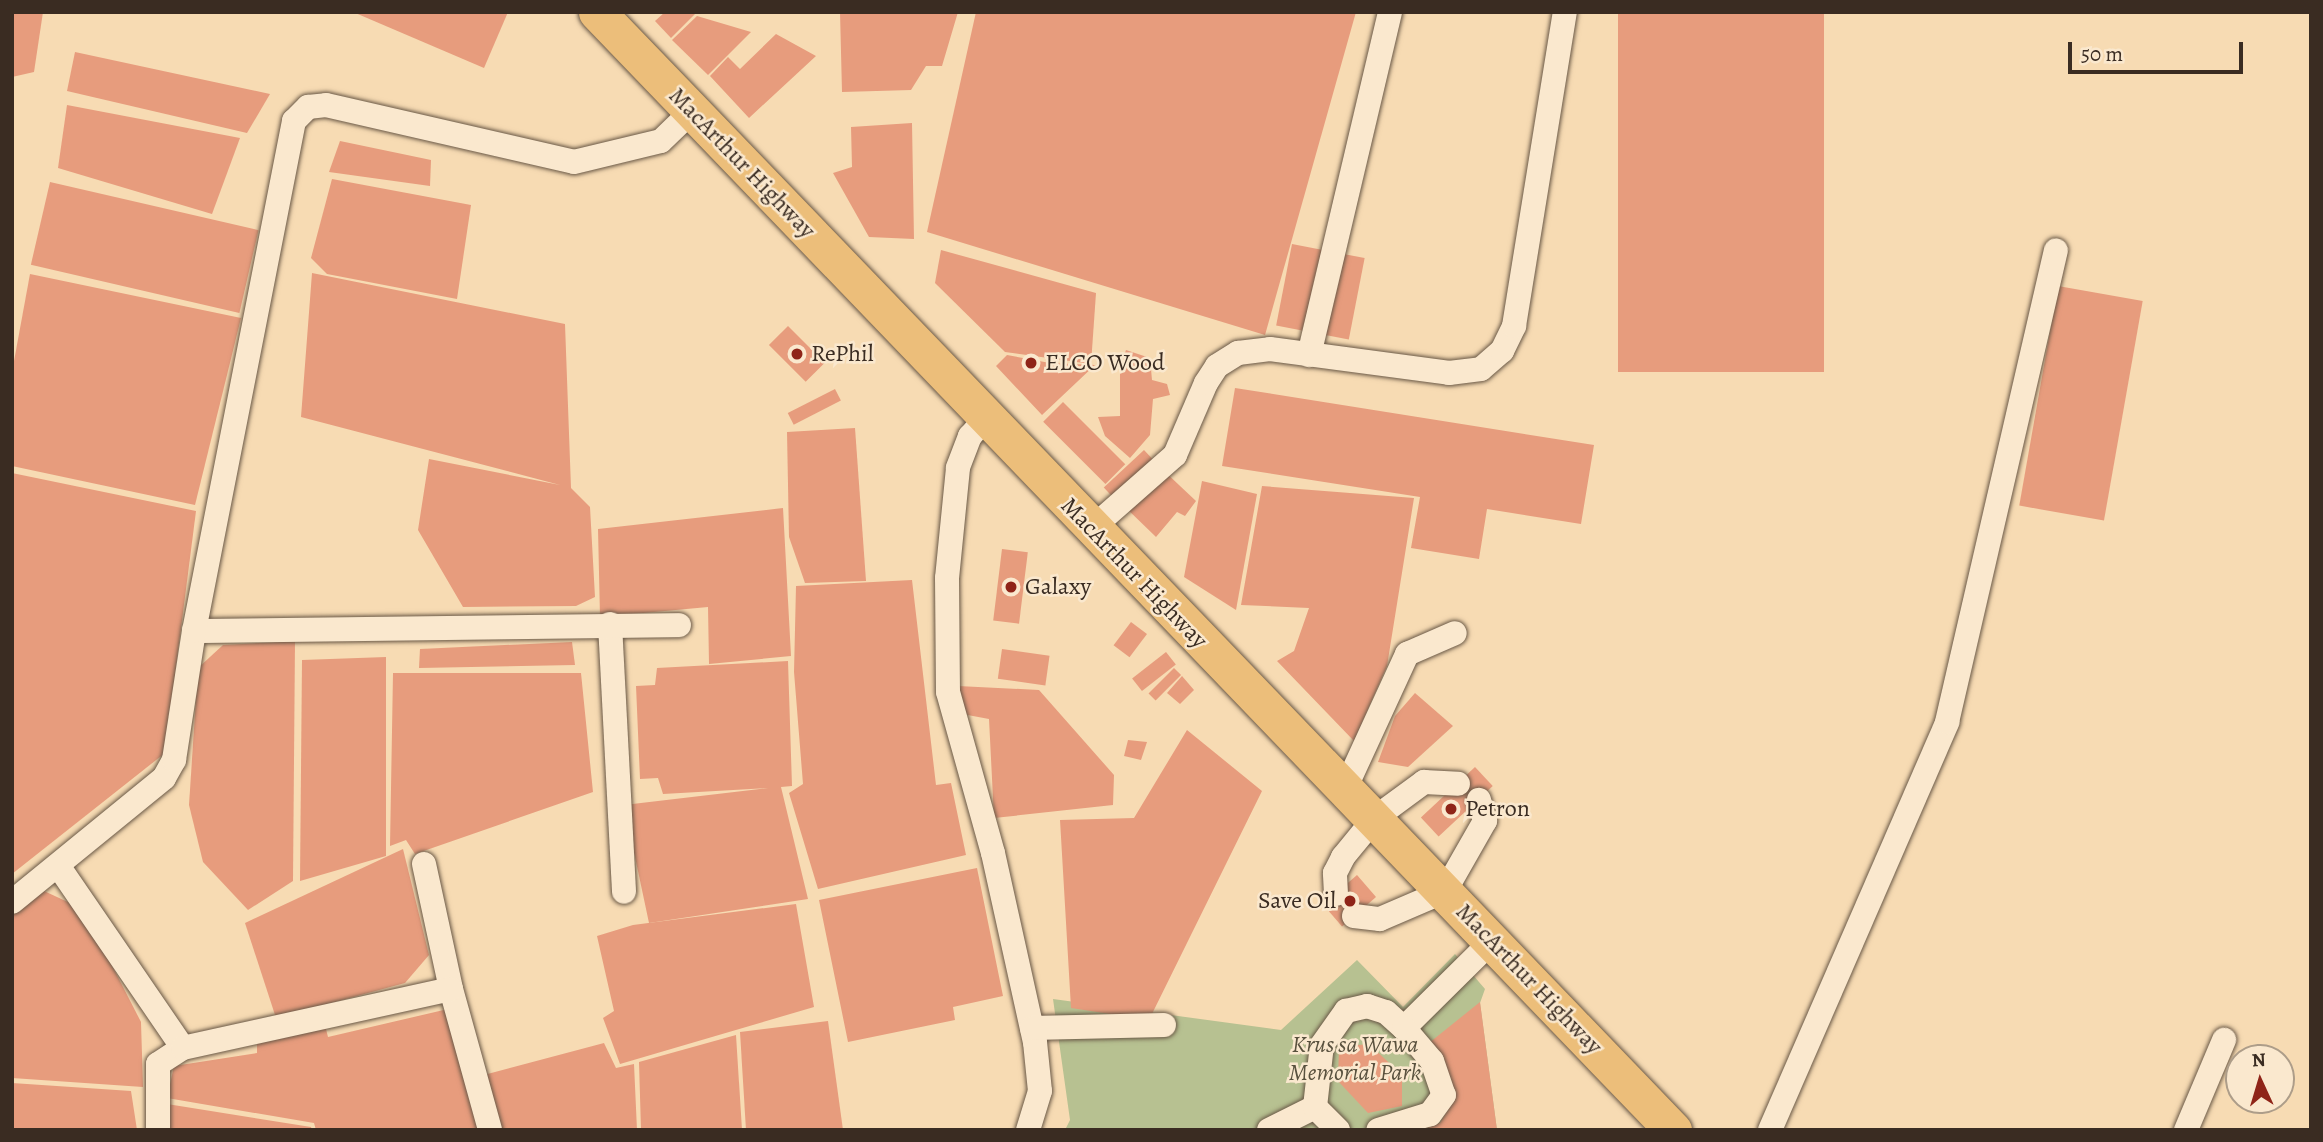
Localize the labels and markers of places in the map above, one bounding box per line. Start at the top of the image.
place label: RePhil [811,340,874,368]
marker: RePhil [789,346,805,362]
place label: ELCO Wood [1045,349,1165,377]
marker: ELCO Wood [1023,355,1039,371]
place label: Galaxy [1025,573,1091,601]
marker: Galaxy [1003,579,1019,595]
place label: Petron [1465,795,1530,823]
marker: Petron [1443,801,1459,817]
place label: Save Oil [1258,887,1336,915]
marker: Save Oil [1342,893,1358,909]

